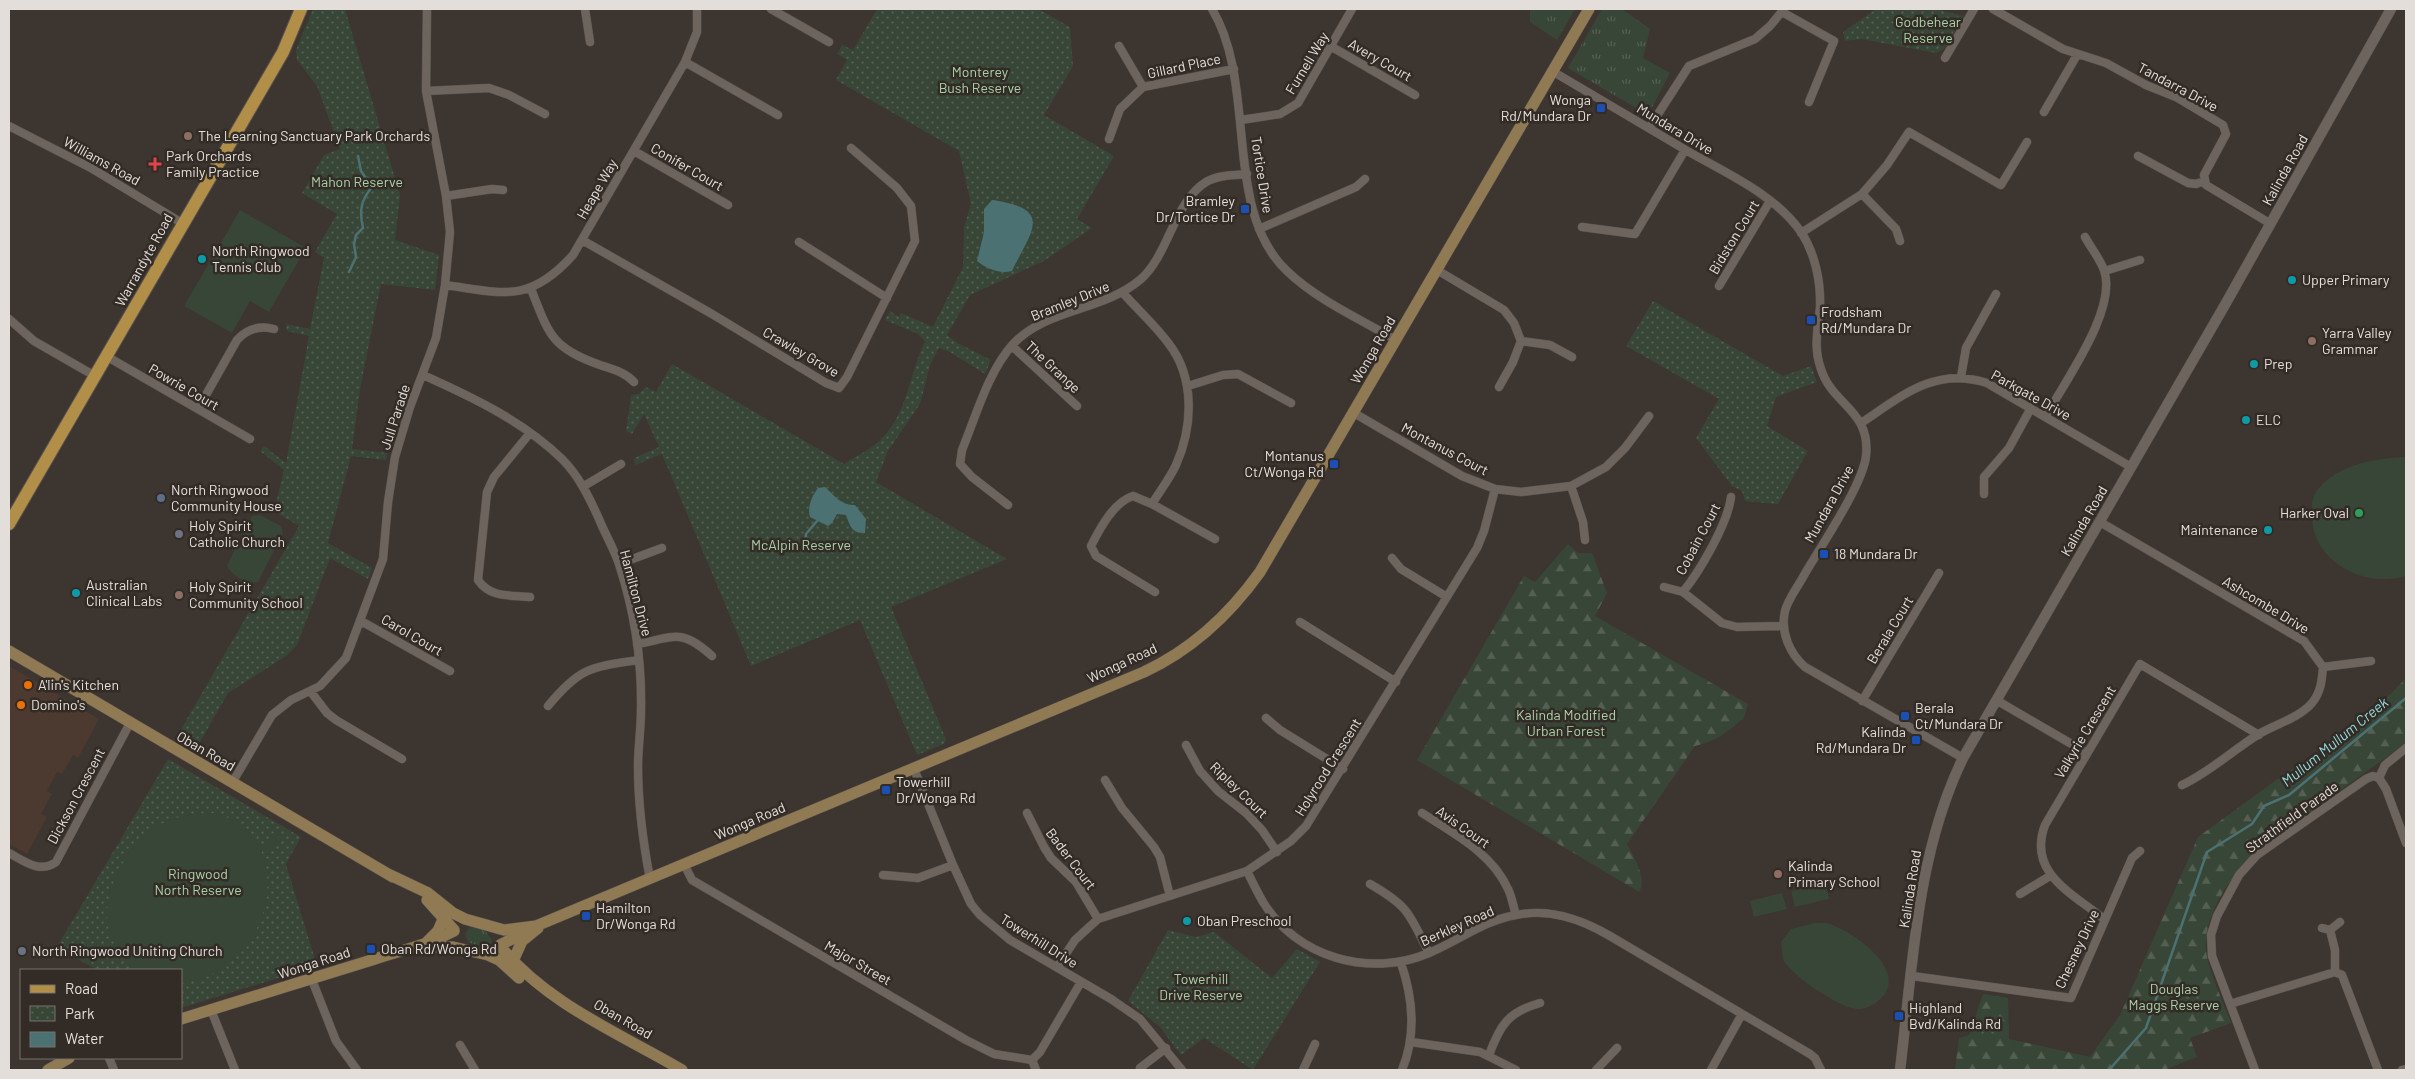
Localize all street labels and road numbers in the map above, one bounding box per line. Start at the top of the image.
street label: Furnell Way [1281,28,1332,97]
street label: Avery Court [1345,35,1415,85]
street label: Gillard Place [1146,49,1222,82]
street label: Tandarra Drive [2135,58,2221,115]
street label: Mundara Drive [1634,99,1716,158]
street label: Kalinda Road [2258,131,2311,208]
street label: Williams Road [61,133,144,189]
street label: Tortice Drive [1248,135,1277,214]
street label: Conifer Court [648,139,727,194]
street label: Heape Way [573,155,621,222]
street label: Bidston Court [1705,197,1762,277]
street label: Warrandyte Road [111,210,176,309]
street label: Bramley Drive [1028,277,1112,324]
street label: Wonga Road [1346,313,1399,387]
street label: Crawley Grove [760,323,842,380]
street label: The Grange [1022,337,1084,396]
street label: Powrie Court [146,360,222,414]
street label: Parkgate Drive [1989,366,2074,423]
street label: Jull Parade [376,382,413,452]
street label: Montanus Court [1399,419,1492,479]
street label: Mundara Drive [1800,462,1857,545]
street label: Kalinda Road [2057,483,2111,559]
street label: Cobain Court [1672,500,1724,578]
street label: Hamilton Drive [617,548,656,638]
street label: Ashcombe Drive [2220,572,2313,637]
street label: Berala Court [1863,593,1916,667]
street label: Carol Court [378,610,446,659]
street label: Wonga Road [1084,639,1159,686]
street label: Valkyrie Crescent [2050,682,2119,781]
street label: Holyrood Crescent [1291,715,1364,819]
street label: Oban Road [174,727,239,774]
street label: Dickson Crescent [43,745,108,847]
street label: Ripley Court [1207,758,1272,821]
street label: Strathfield Parade [2242,777,2341,856]
street label: Wonga Road [712,798,788,843]
street label: Avis Court [1433,802,1494,851]
street label: Bader Court [1043,824,1100,893]
street label: Kalinda Road [1895,849,1924,929]
street label: Berkley Road [1417,902,1496,949]
street label: Chesney Drive [2051,907,2102,991]
street label: Towerhill Drive [997,910,1081,971]
street label: Major Street [822,937,895,989]
street label: Wonga Road [275,943,352,982]
street label: Oban Road [591,995,656,1042]

